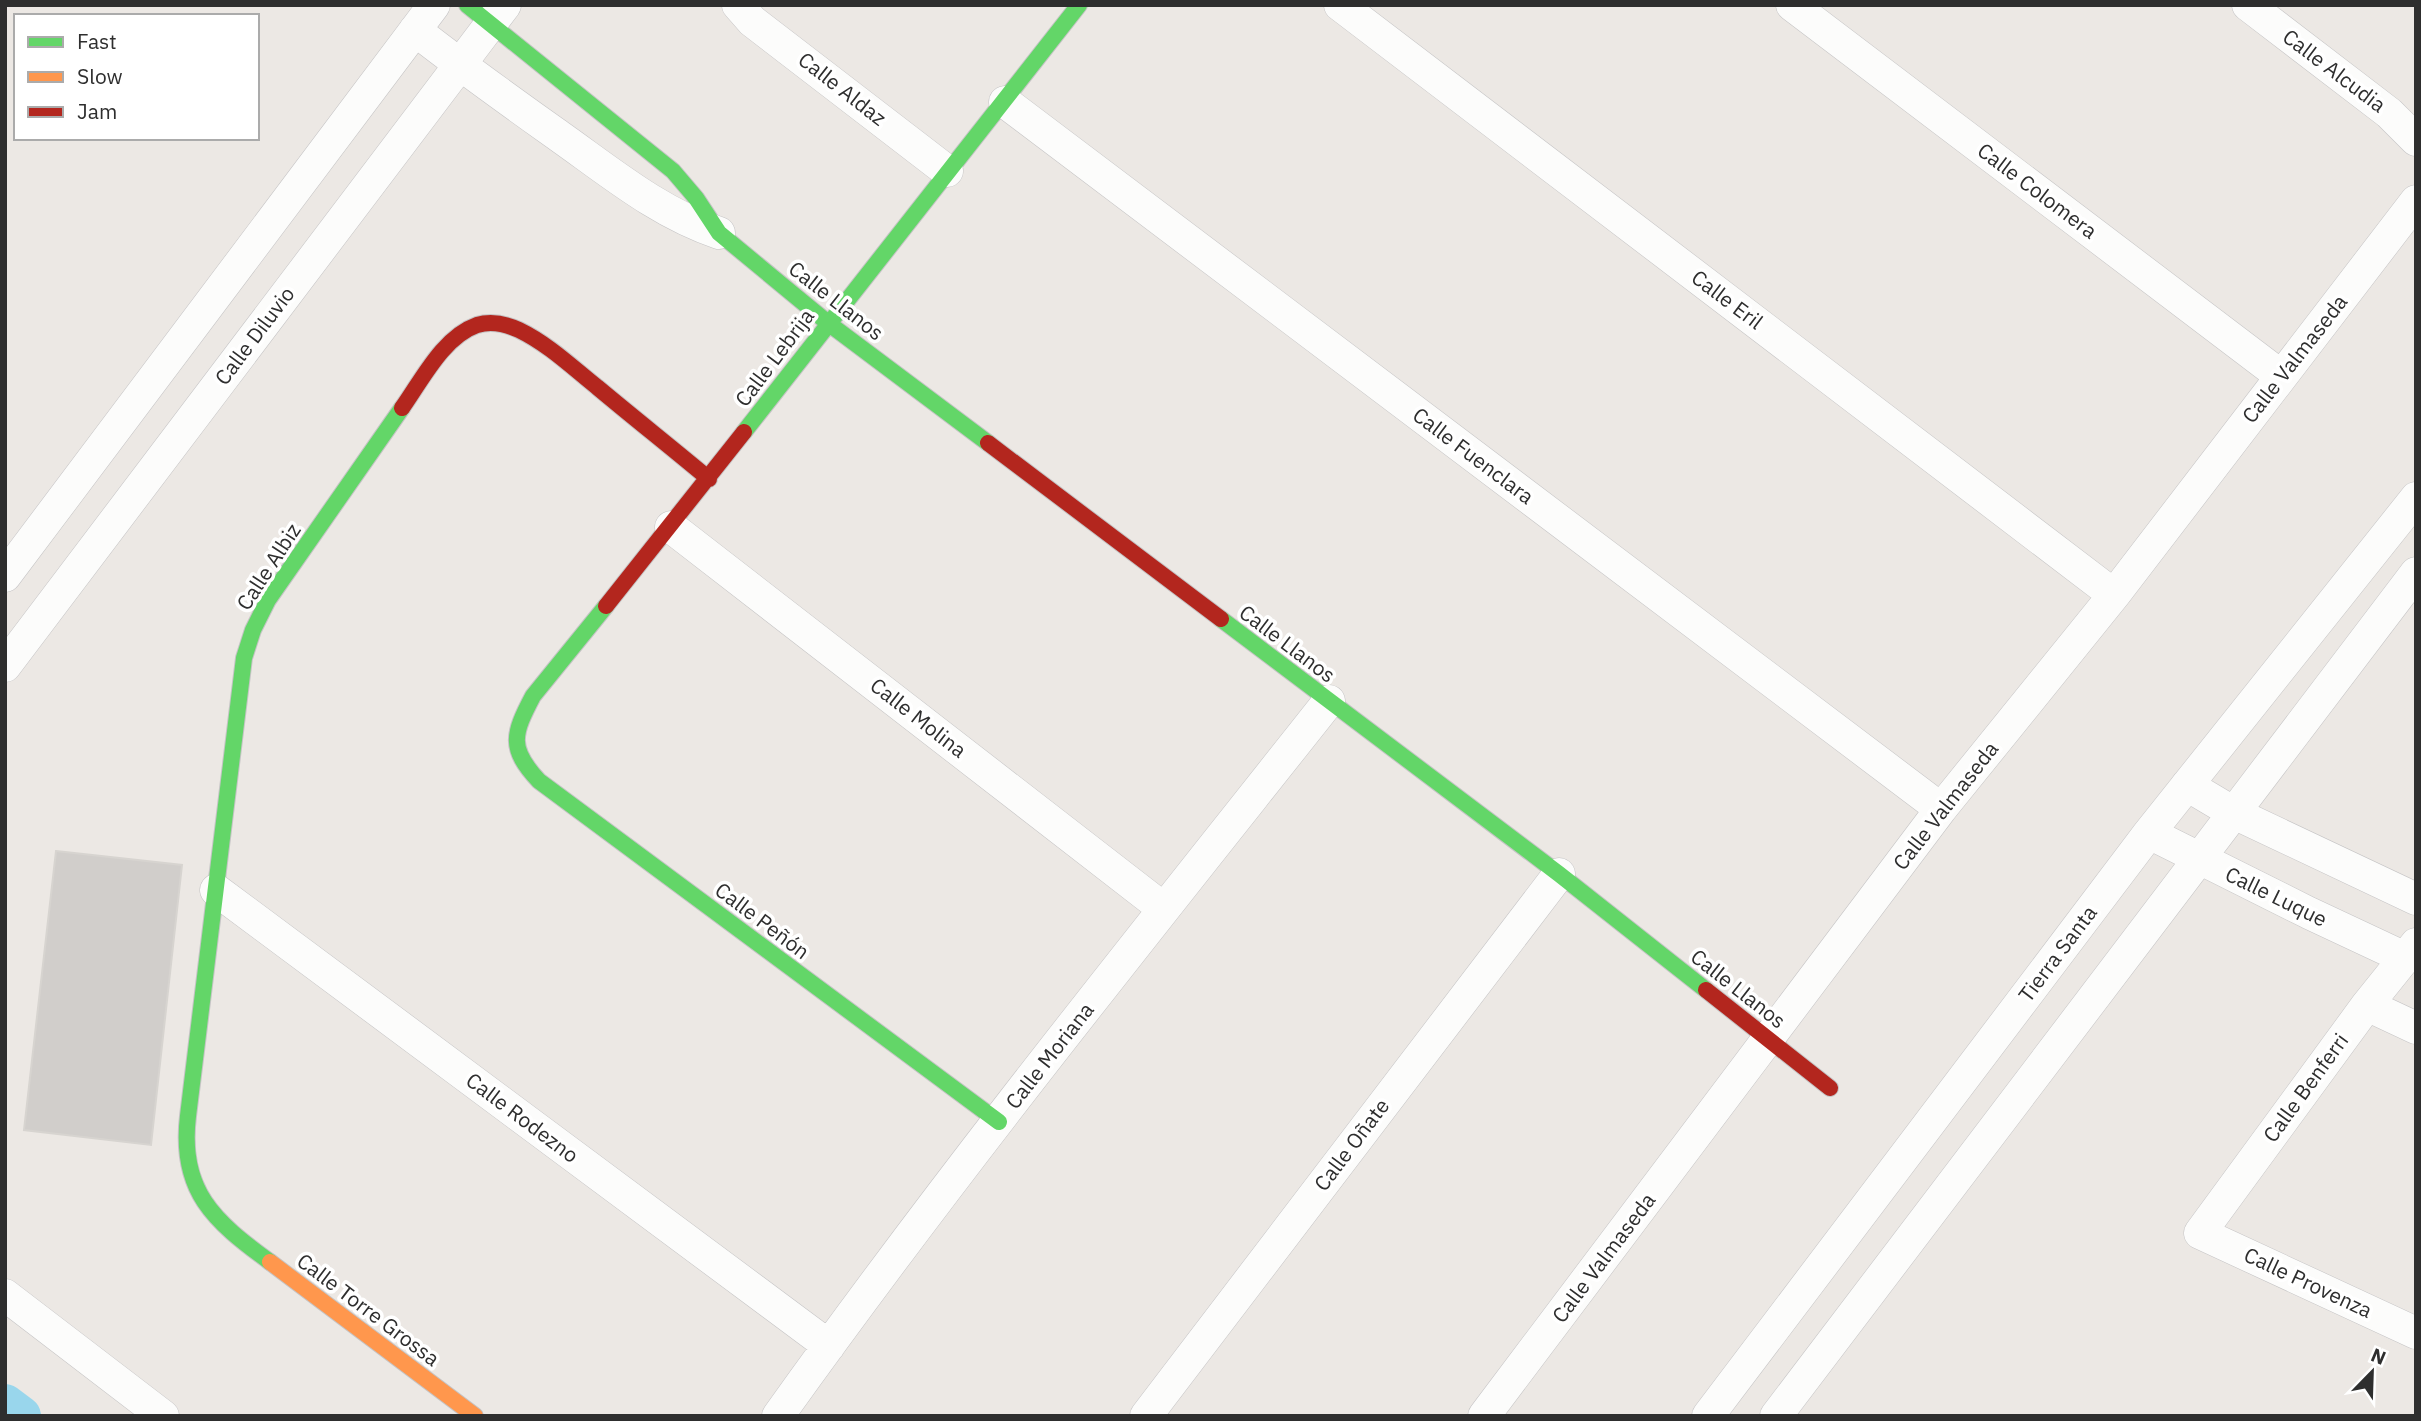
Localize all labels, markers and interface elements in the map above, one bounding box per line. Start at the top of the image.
legend [14,14,259,140]
street label: Calle Alcudia [2277,22,2392,118]
text: Fast [77,27,117,55]
street label: Calle Aldaz [793,45,893,132]
text: Slow [77,62,123,90]
text: Jam [77,97,117,125]
street label: Calle Colomera [1972,136,2103,244]
street label: Calle Llanos [783,254,890,346]
street label: Calle Eril [1686,263,1769,336]
street label: Calle Diluvio [208,280,300,390]
street label: Calle Valmaseda [2235,288,2353,428]
street label: Calle Lebrija [728,303,820,412]
street label: Calle Fuenclara [1407,400,1540,510]
street label: Calle Albiz [230,517,307,615]
street label: Calle Llanos [1234,598,1341,689]
street label: Calle Molina [865,671,973,764]
street label: Calle Valmaseda [1886,735,2004,875]
street label: Calle Luque [2221,859,2332,933]
street label: Calle Peñón [710,875,816,965]
street label: Tierra Santa [2012,899,2103,1007]
street label: Calle Llanos [1685,942,1792,1034]
street label: Calle Moriana [999,996,1100,1115]
street label: Calle Benferri [2256,1027,2354,1147]
street label: Calle Rodezno [461,1066,585,1169]
street label: Calle Oñate [1307,1092,1395,1196]
street label: Calle Valmaseda [1545,1187,1661,1328]
street label: Calle Provenza [2240,1240,2377,1324]
street label: Calle Torre Grossa [292,1246,446,1372]
north arrow [2337,1337,2407,1407]
text: N [2368,1343,2390,1370]

